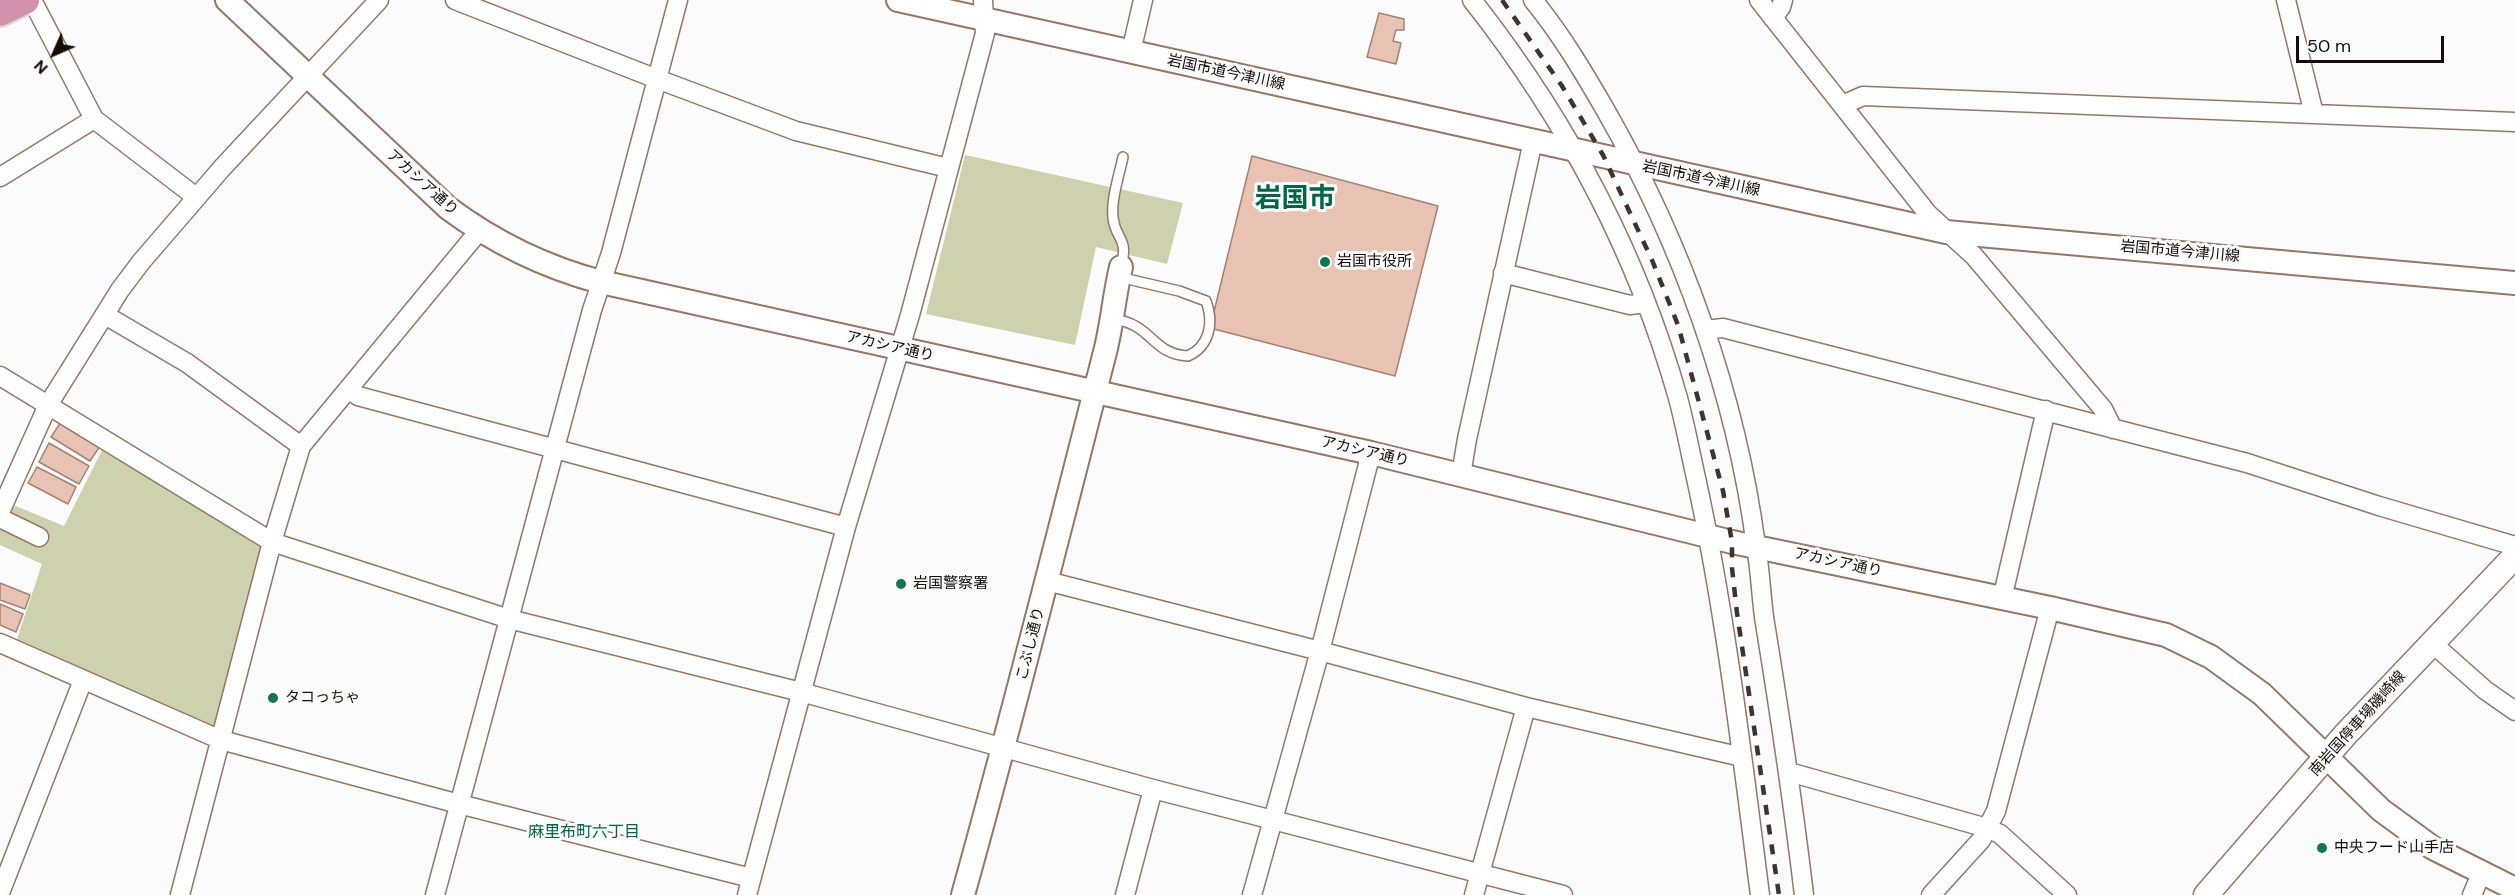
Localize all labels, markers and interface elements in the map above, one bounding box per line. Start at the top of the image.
north arrow [24,24,84,84]
scale bar [2299,24,2448,62]
text: 50 m [2307,34,2351,58]
street label: 岩国市道今津川線 [1165,52,1287,94]
text: N [29,56,52,79]
street label: アカシア通り [383,146,461,220]
street label: 岩国市道今津川線 [1640,158,1762,200]
district label: 岩国市 [1255,184,1335,216]
street label: 岩国市道今津川線 [2119,238,2241,266]
place label: 岩国市役所 [1337,253,1412,271]
marker: 岩国市役所 [1318,255,1332,269]
street label: アカシア通り [844,328,936,366]
street label: アカシア通り [1319,433,1411,471]
street label: アカシア通り [1792,545,1884,581]
place label: 岩国警察署 [913,575,988,593]
marker: 岩国警察署 [894,577,908,591]
street label: こぶし通り [1013,605,1049,683]
street label: 南岩国停車場磯崎線 [2306,668,2410,780]
place label: タコっちゃ [285,689,360,707]
marker: タコっちゃ [266,691,280,705]
district label: 麻里布町六丁目 [528,823,640,843]
place label: 中央フード山手店 [2334,839,2454,857]
marker: 中央フード山手店 [2315,841,2329,855]

